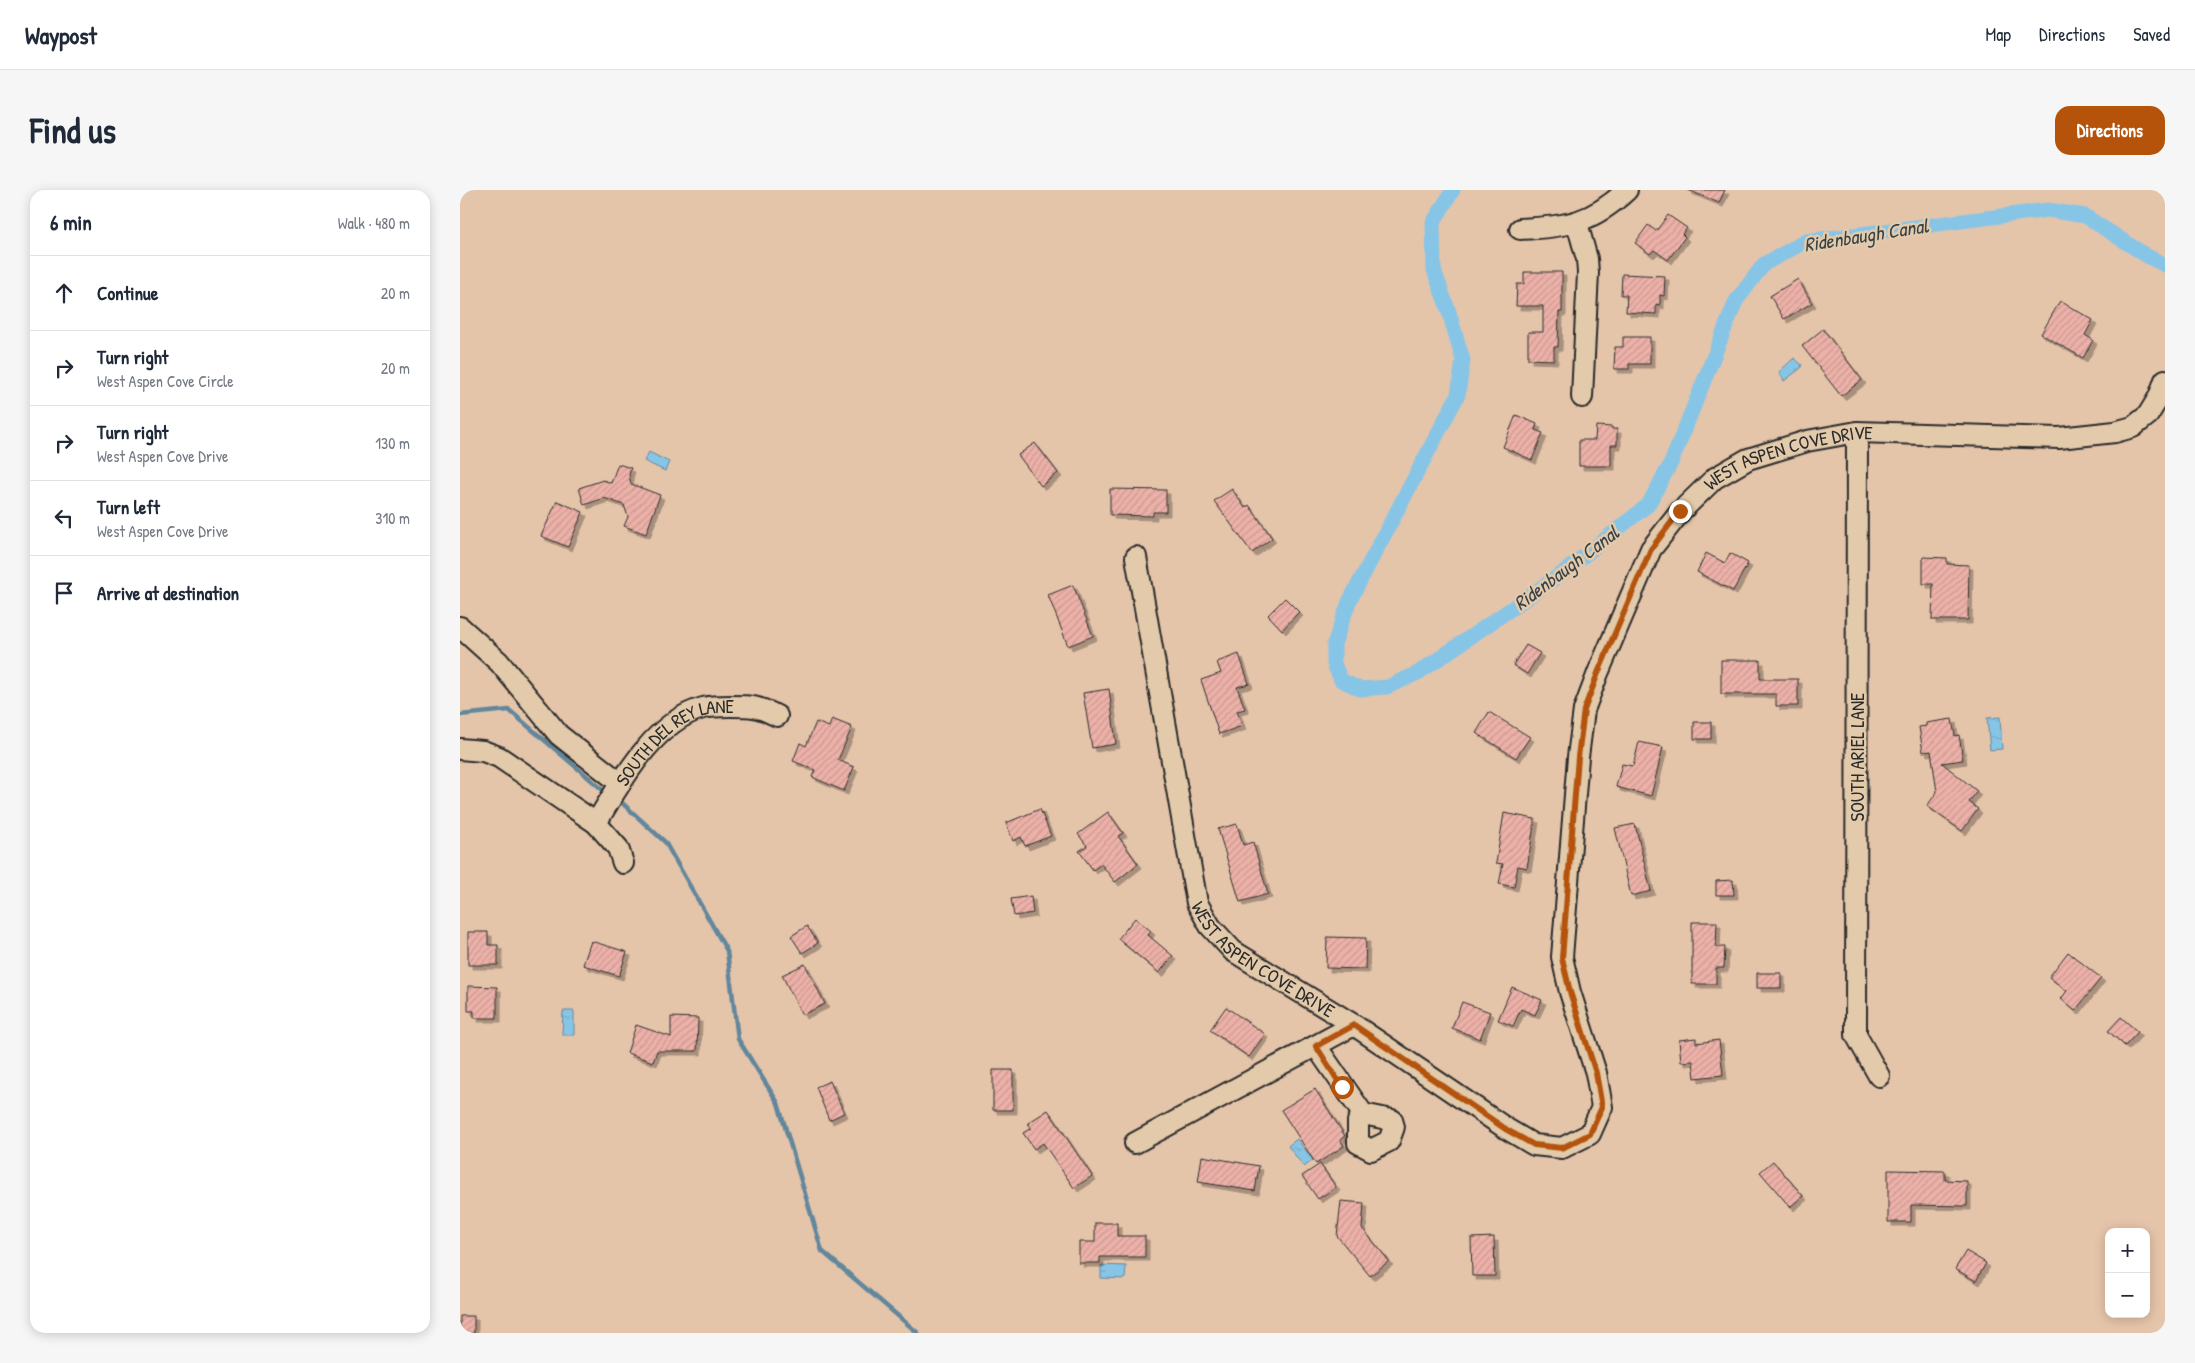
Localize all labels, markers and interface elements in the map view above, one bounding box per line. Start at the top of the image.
text: Waypost [25,19,97,51]
text: Map [1986,22,2011,47]
text: Directions [2039,22,2105,47]
text: Saved [2133,22,2170,47]
button: Directions [2055,106,2165,155]
text: Find us [30,107,116,154]
text: 6 min [50,208,92,237]
water label: Ridenbaugh Canal [1802,211,1932,259]
text: Walk · 480 m [338,212,410,234]
icon: ahead [50,279,78,307]
text: Continue [97,280,158,306]
text: 20 m [381,282,410,304]
text: Turn right [97,344,168,370]
icon: right [50,354,78,382]
text: 20 m [381,357,410,379]
text: West Aspen Cove Circle [97,370,234,392]
text: Turn right [97,419,168,445]
street label: WEST ASPEN COVE DRIVE [1698,419,1874,495]
icon: right [50,429,78,457]
text: 130 m [375,432,410,454]
text: West Aspen Cove Drive [97,445,228,467]
text: Turn left [97,494,160,520]
route end [1669,500,1692,523]
icon: left [50,504,78,532]
text: 310 m [375,507,410,529]
water label: Ridenbaugh Canal [1508,518,1626,617]
text: West Aspen Cove Drive [97,520,228,542]
icon: arrive [50,579,78,607]
text: Arrive at destination [97,580,239,606]
street label: SOUTH ARIEL LANE [1844,692,1870,821]
street label: SOUTH DEL REY LANE [609,693,734,791]
street label: WEST ASPEN COVE DRIVE [1186,896,1340,1024]
route start [1331,1076,1354,1099]
map controls [2105,1228,2150,1318]
button: + [2105,1228,2150,1273]
button: − [2105,1273,2150,1318]

